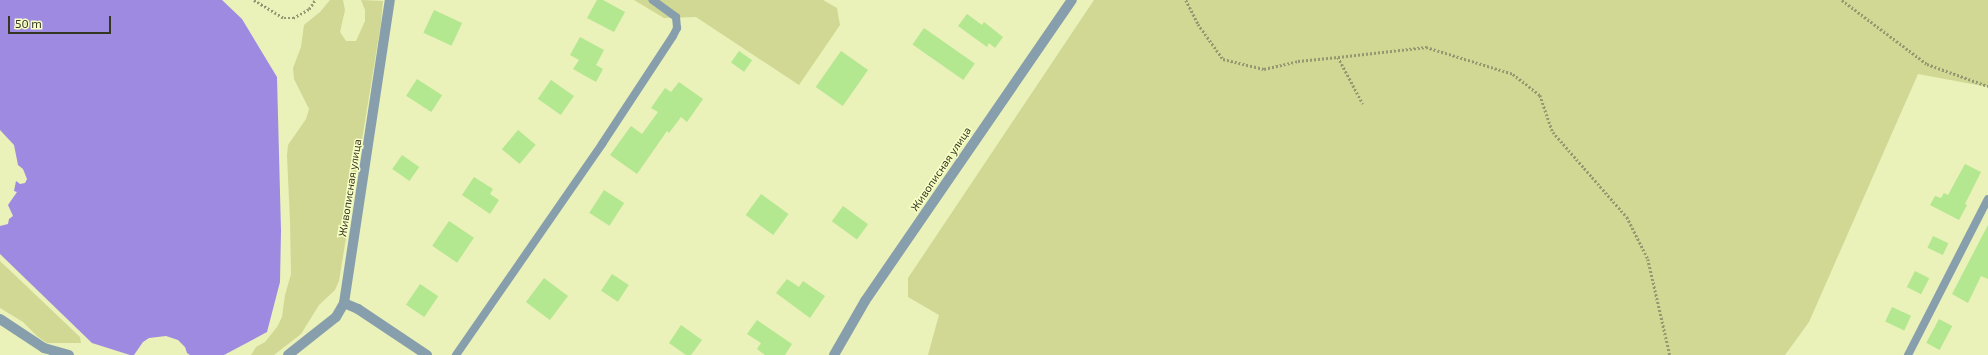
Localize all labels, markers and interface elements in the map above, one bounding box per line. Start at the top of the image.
scale bar [10,8,113,34]
text: 50 m [15,16,42,30]
street label: Живописная улица [908,124,974,214]
street label: Живописная улица [336,138,364,238]

